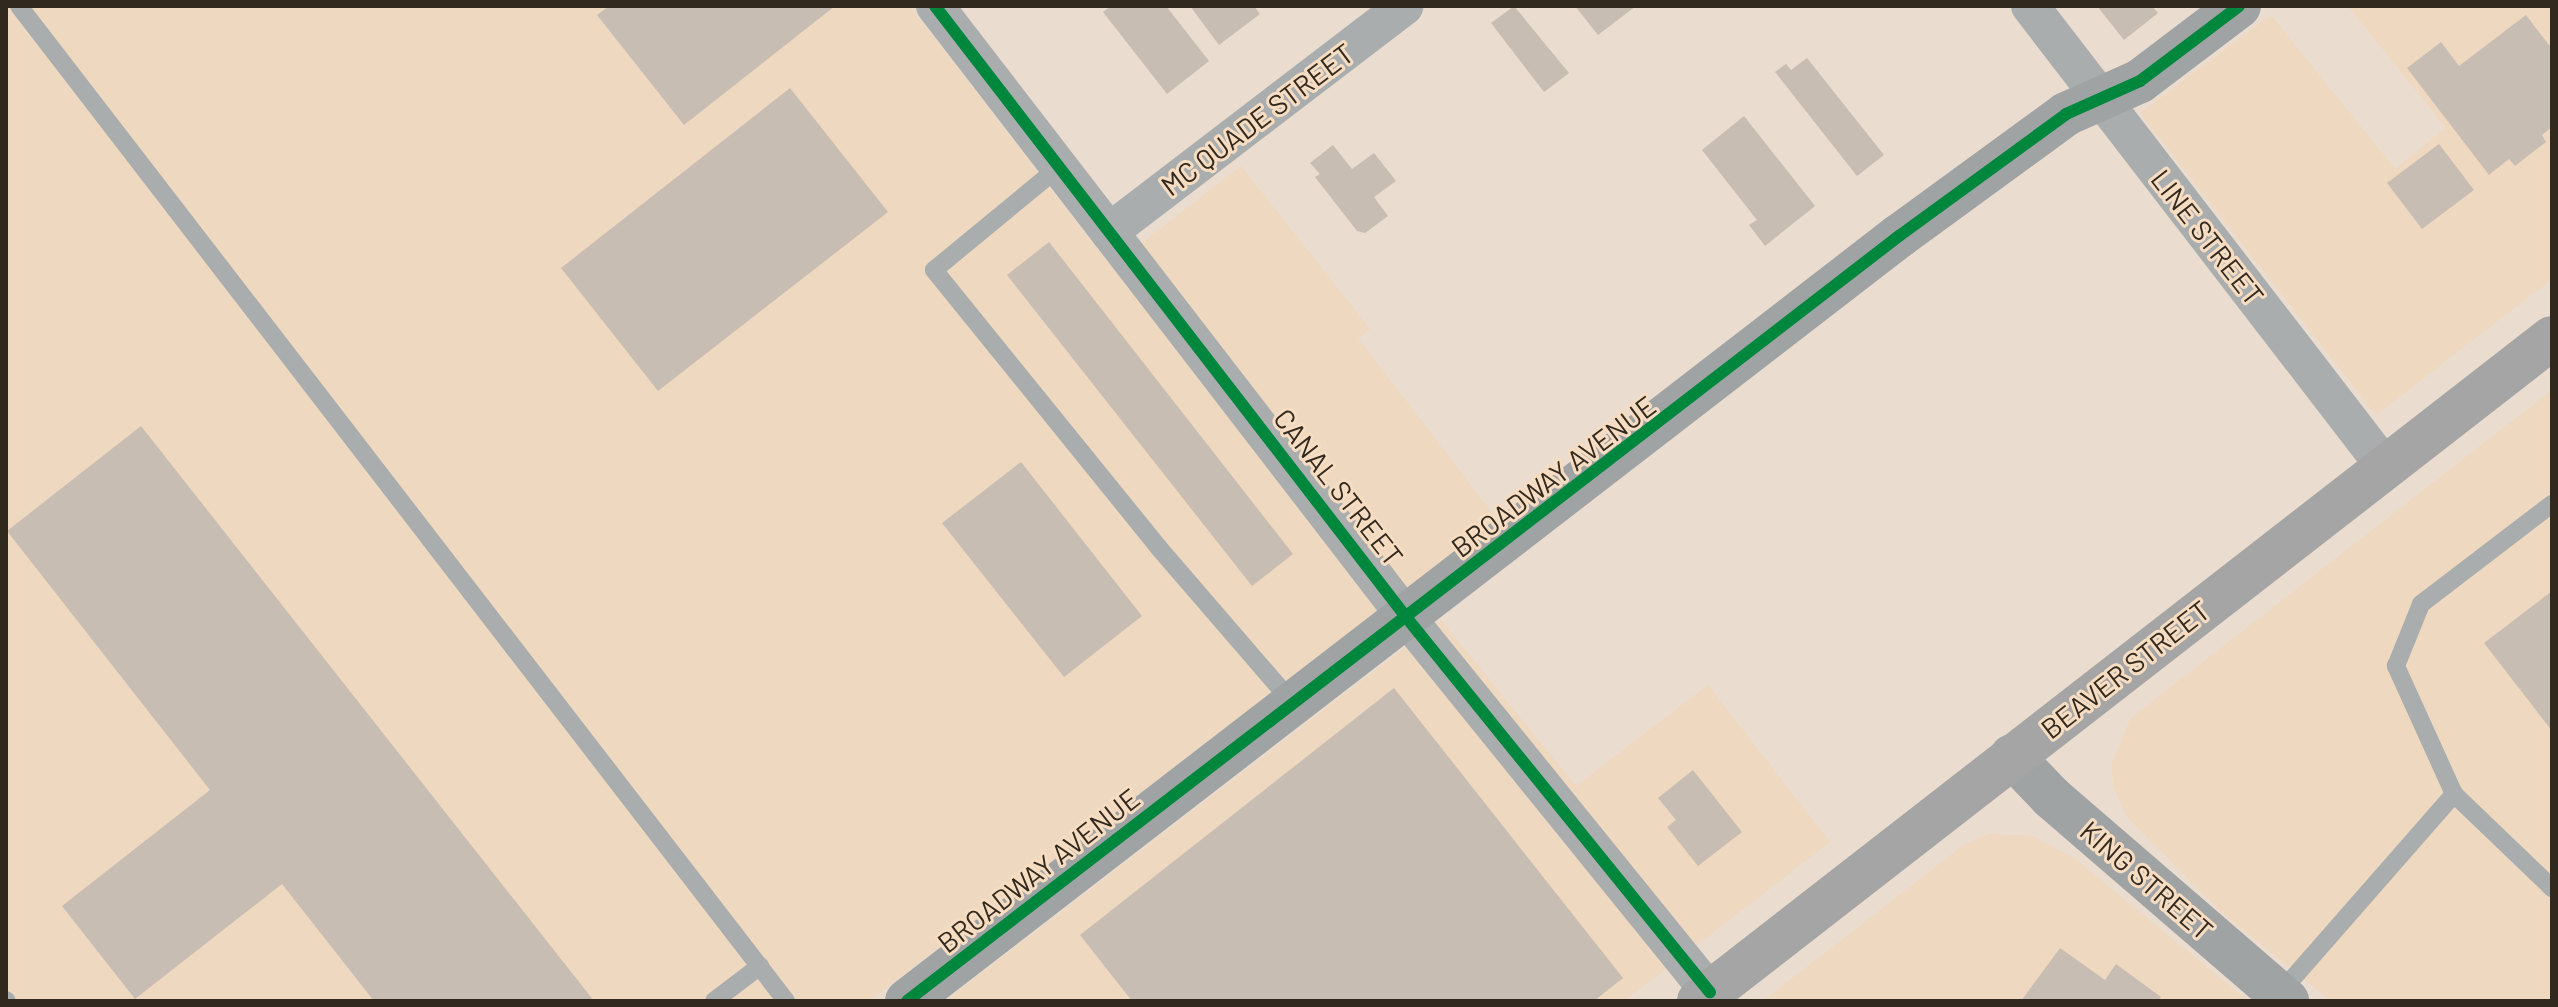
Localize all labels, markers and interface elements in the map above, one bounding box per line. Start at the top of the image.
street label: MC QUADE STREET [1154,36,1360,202]
street label: LINE STREET [2145,162,2271,312]
street label: BROADWAY AVENUE [1444,388,1662,564]
street label: CANAL STREET [1267,402,1411,572]
street label: BEAVER STREET [2034,593,2216,745]
street label: BROADWAY AVENUE [930,781,1146,959]
street label: KING STREET [2074,813,2220,947]

